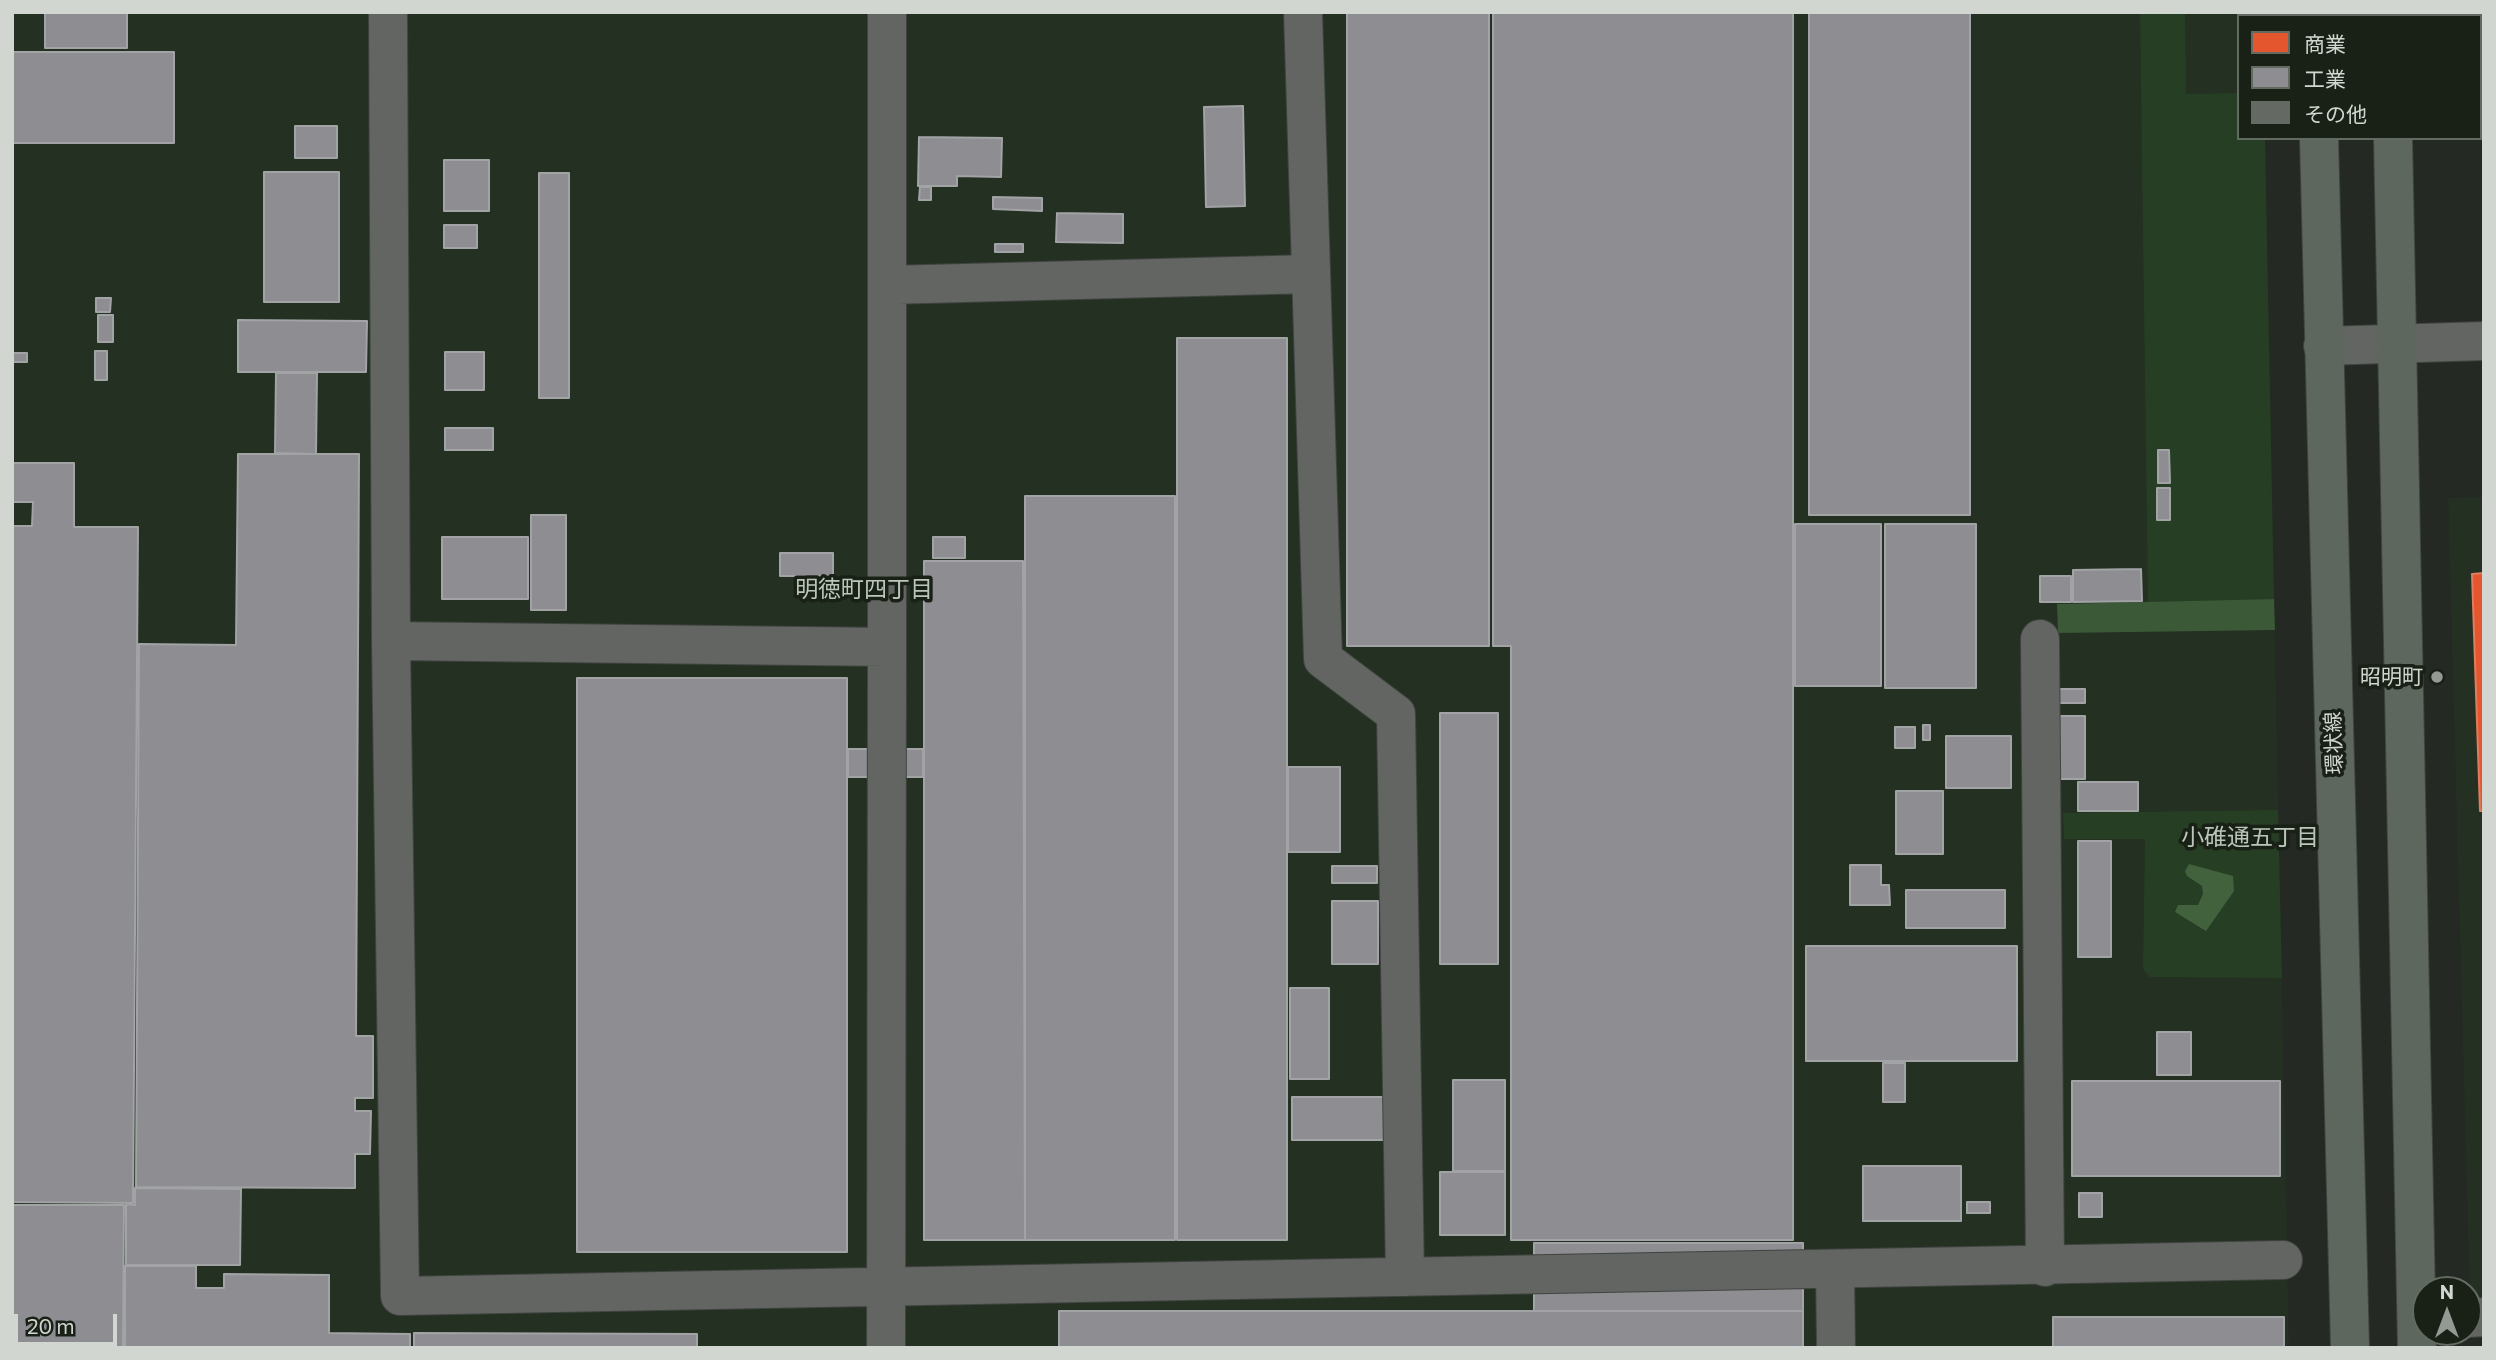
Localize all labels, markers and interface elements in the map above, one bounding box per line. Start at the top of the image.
legend [2237,14,2482,140]
text: 商業 [2304,31,2346,56]
text: 工業 [2304,66,2346,91]
text: その他 [2304,101,2367,126]
district label: 明徳町四丁目 [795,575,933,603]
place label: 昭明町 [2360,664,2423,690]
marker: 昭明町 [2429,669,2445,685]
street label: 環状線 [2320,711,2348,775]
district label: 小碓通五丁目 [2181,823,2319,851]
north arrow [2412,1276,2482,1346]
text: N [2440,1280,2454,1303]
scale bar [18,1300,121,1344]
text: 20 m [27,1313,75,1338]

